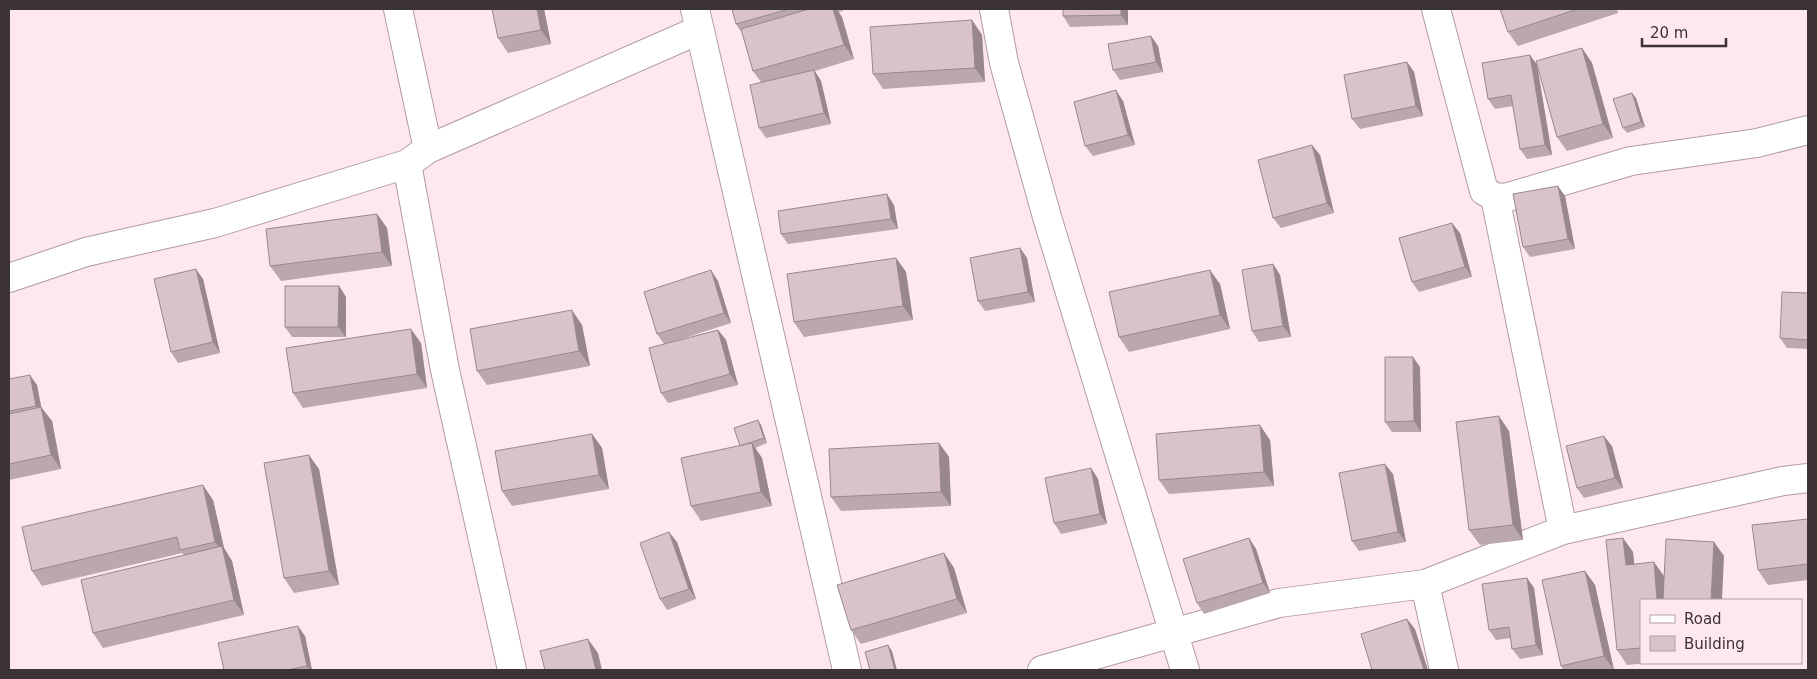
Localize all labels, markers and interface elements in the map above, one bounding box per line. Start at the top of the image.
scale bar [1642,15,1726,47]
text: 20 m [1650,24,1688,42]
legend [1640,599,1802,664]
text: Road [1684,610,1722,628]
text: Building [1684,635,1745,653]

